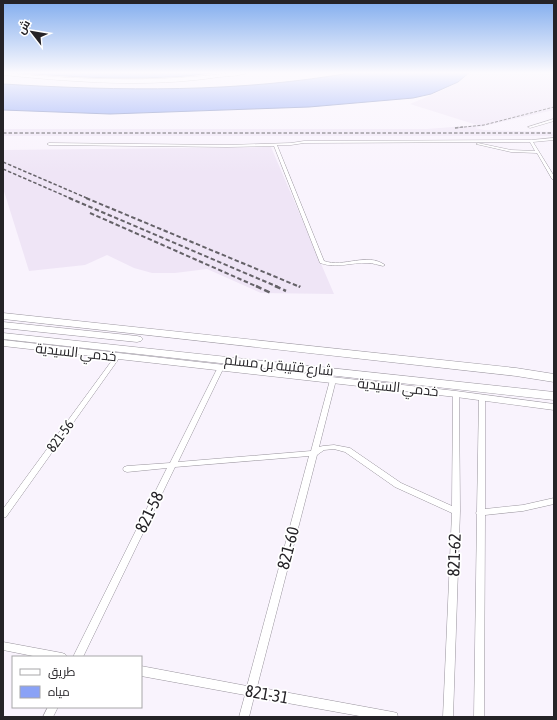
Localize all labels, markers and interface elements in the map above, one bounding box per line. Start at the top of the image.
north arrow [12,12,52,52]
text: ش [15,18,33,37]
street label: خدمي السيدية [34,340,117,368]
street label: شارع قتيبة بن مسلم [223,351,334,381]
street label: خدمي السيدية [356,375,439,403]
street label: 821-56 [43,417,77,455]
street label: 821-58 [131,488,167,536]
street label: 821-60 [273,524,303,572]
street label: 821-62 [443,533,465,577]
legend [12,656,142,708]
text: طريق [48,665,76,679]
street label: 821-31 [244,680,290,708]
text: مياه [48,685,70,699]

